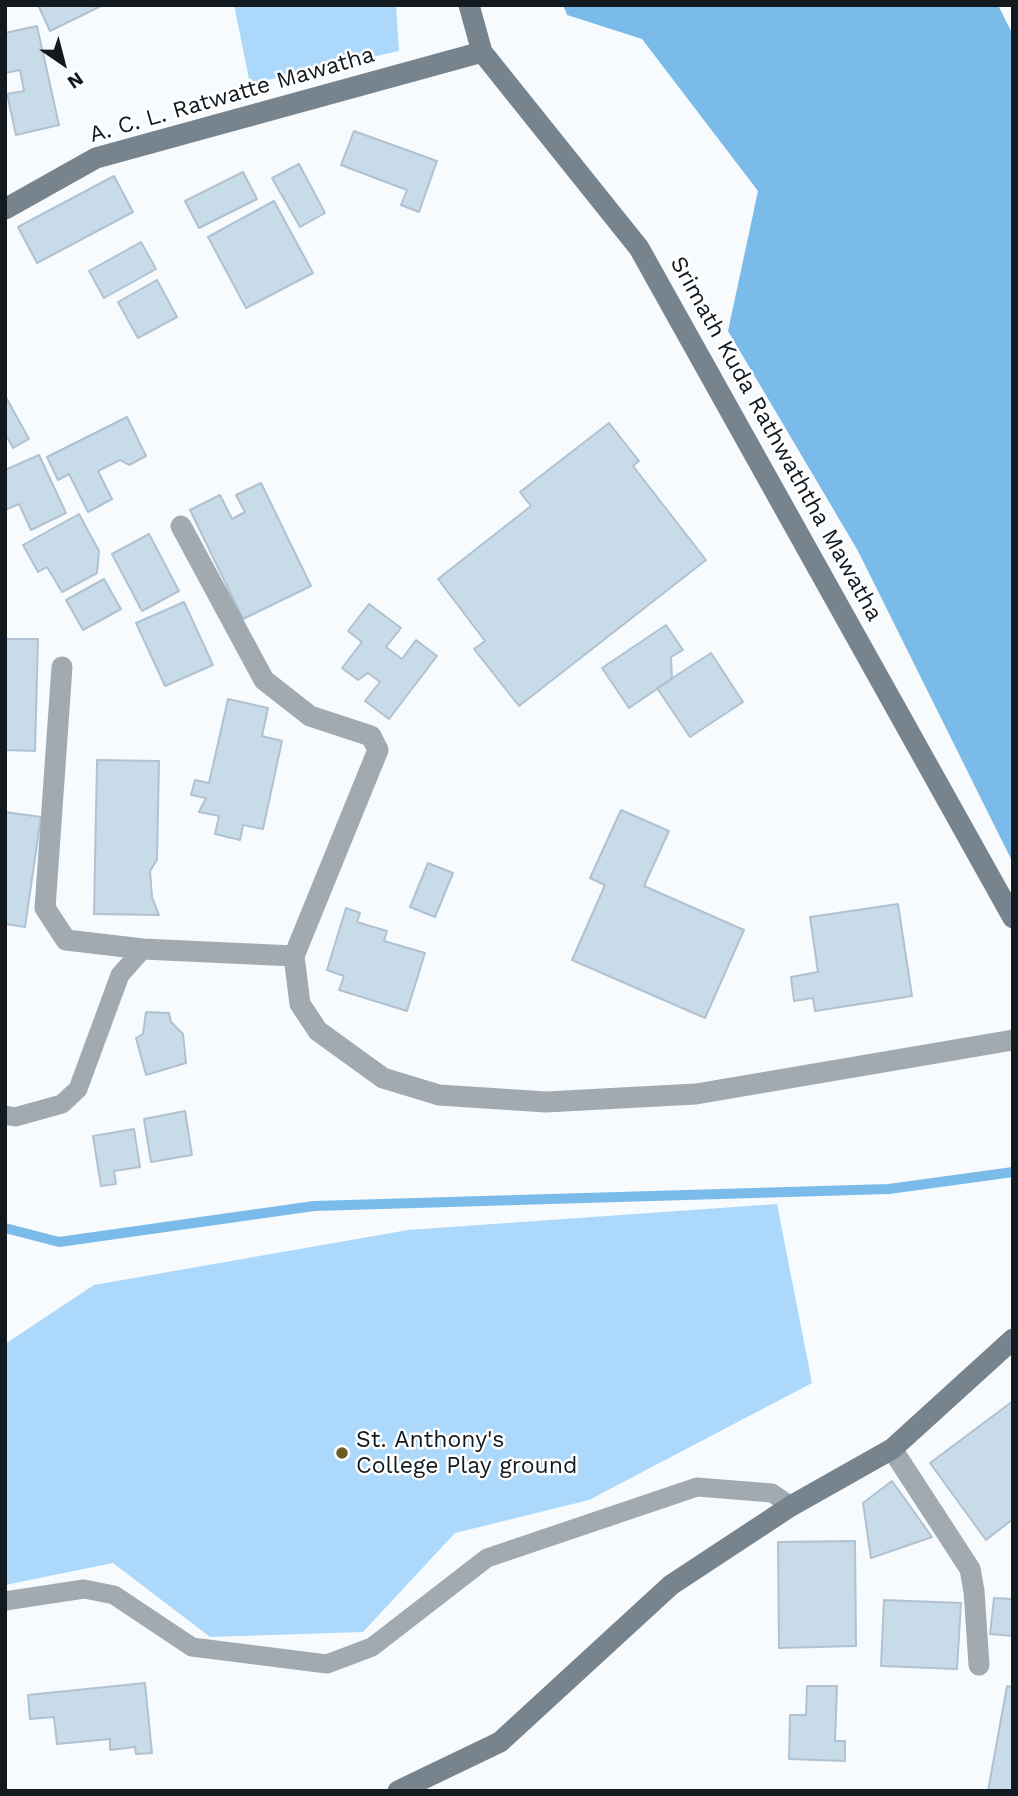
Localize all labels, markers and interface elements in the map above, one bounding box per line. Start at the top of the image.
north arrow [28,28,98,98]
street label: A. C. L. Ratwatte Mawatha [86,41,378,149]
text: N [63,67,88,94]
street label: Srimath Kuda Rathwaththa Mawatha [664,252,888,626]
place label: St. Anthony's College Play ground [356,1426,577,1480]
marker: St. Anthony's College Play ground [334,1445,350,1461]

